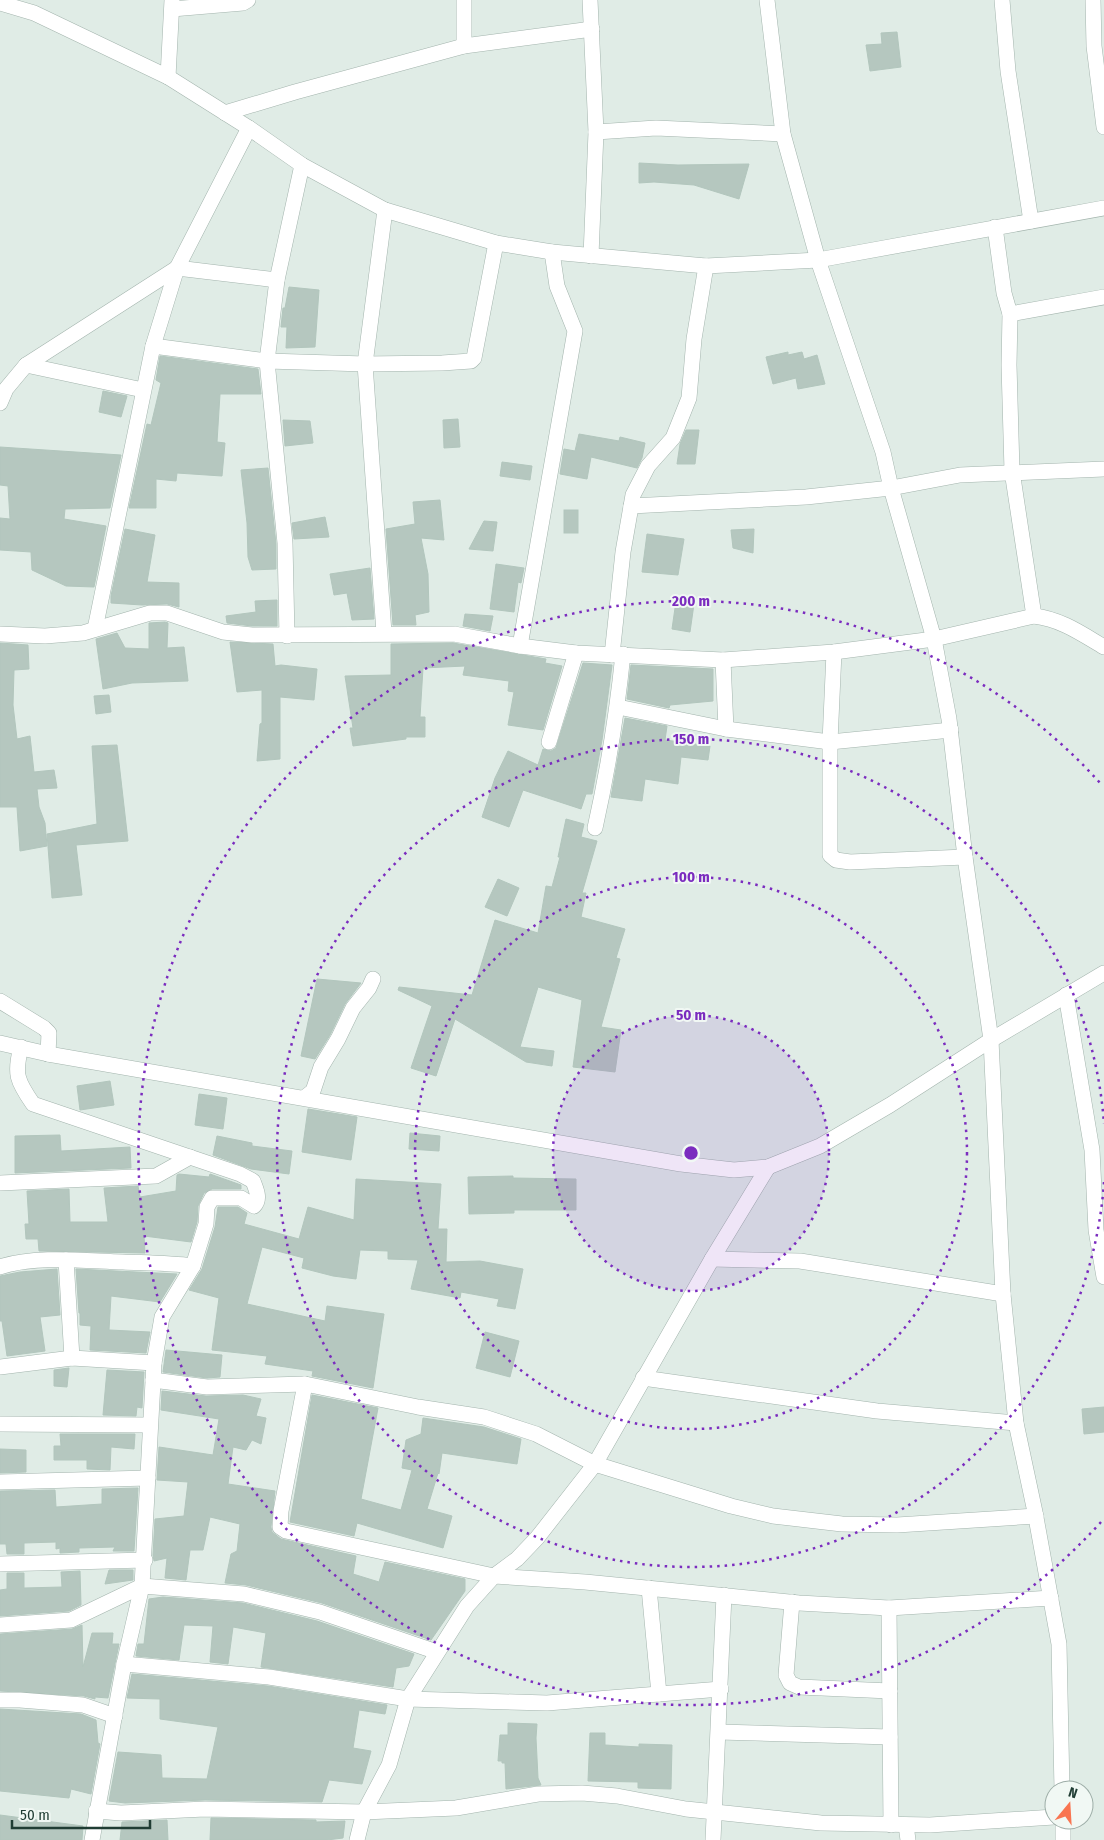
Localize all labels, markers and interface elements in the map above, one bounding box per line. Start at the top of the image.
text: 200 m [671,592,710,610]
text: 150 m [673,730,709,748]
text: 100 m [672,868,710,886]
text: 50 m [676,1006,706,1024]
centre of rings [682,1144,700,1162]
north arrow [1044,1780,1094,1830]
text: N [1066,1784,1079,1802]
scale bar [12,1798,150,1830]
text: 50 m [20,1806,50,1824]

